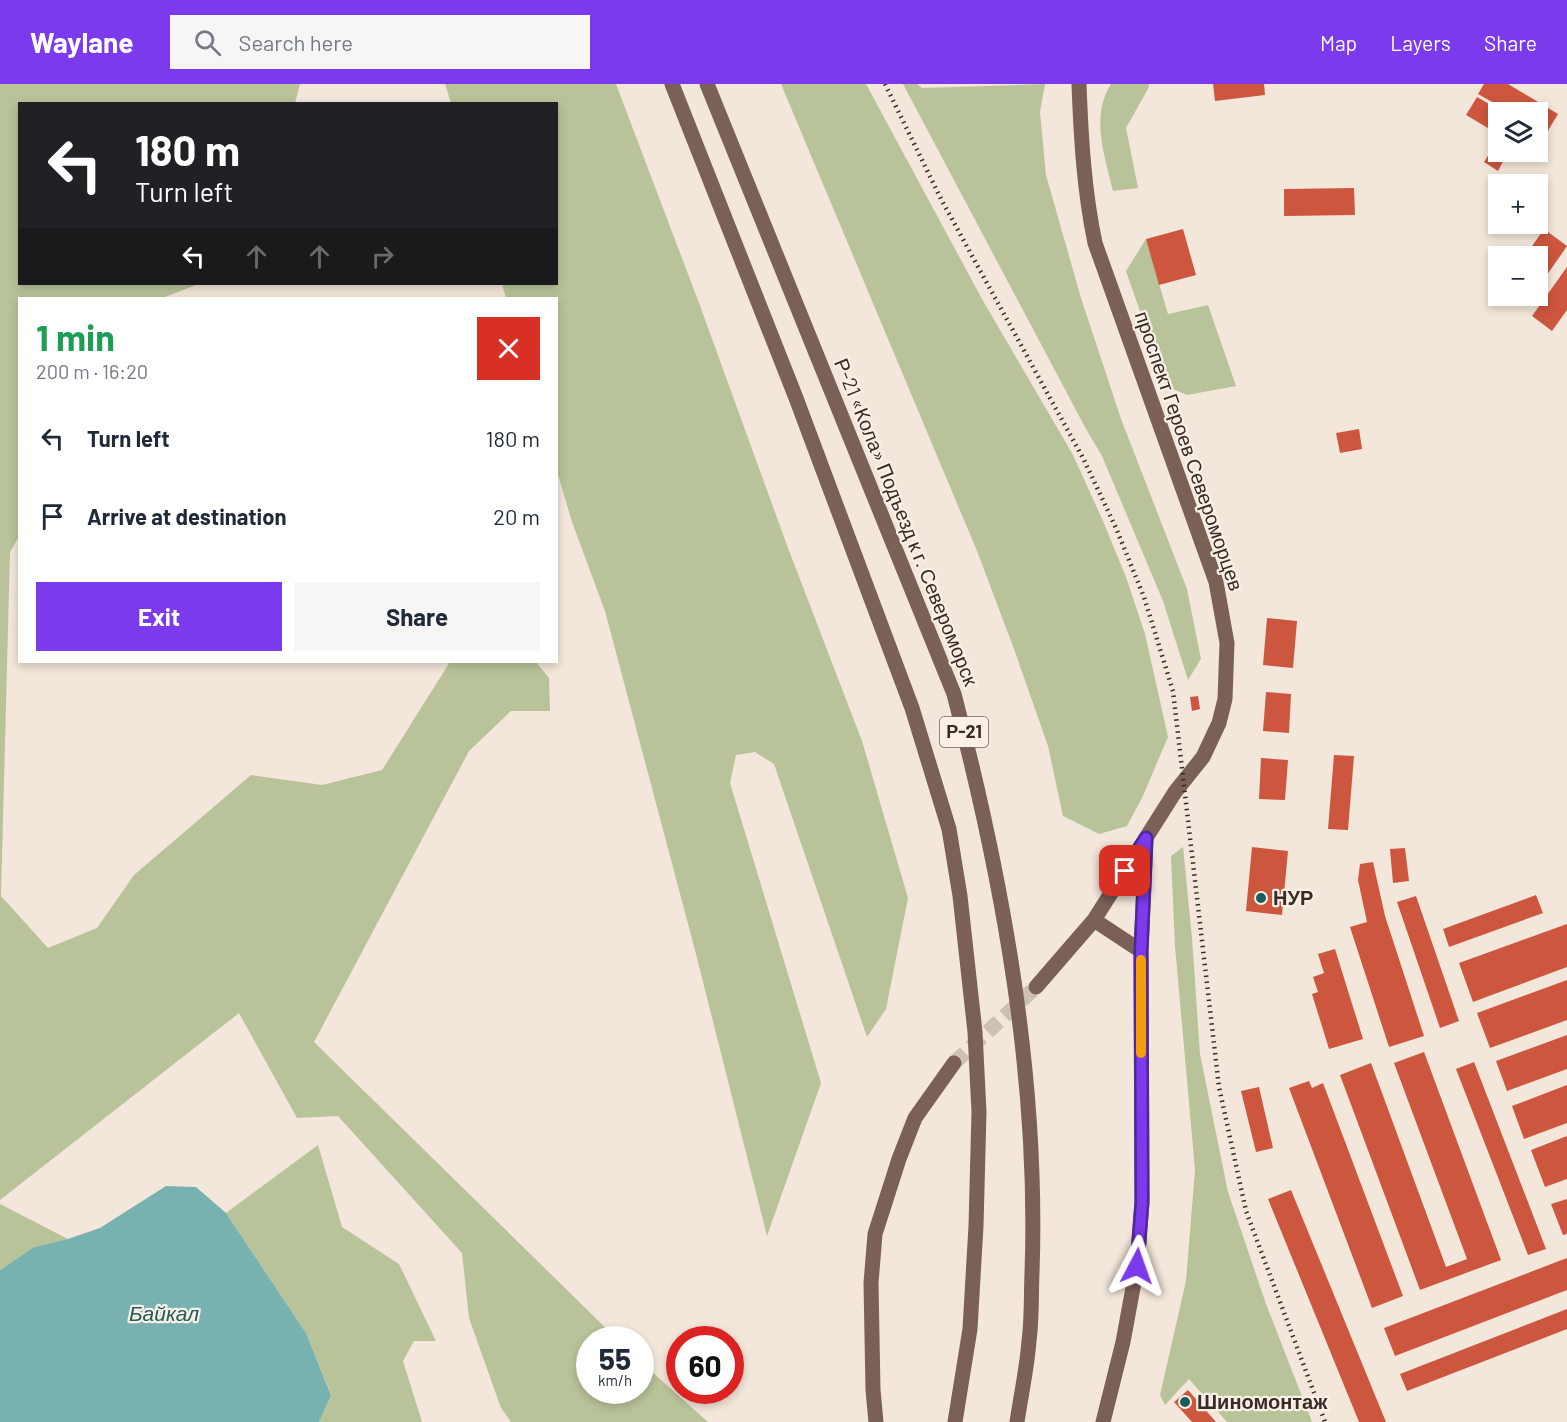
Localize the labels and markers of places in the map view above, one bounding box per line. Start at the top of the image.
pin [1099,845,1150,896]
place label: НУР [1273,885,1313,909]
marker: НУР [1254,891,1268,905]
place label: Шиномонтаж [1197,1389,1328,1413]
marker: Шиномонтаж [1178,1395,1192,1409]

